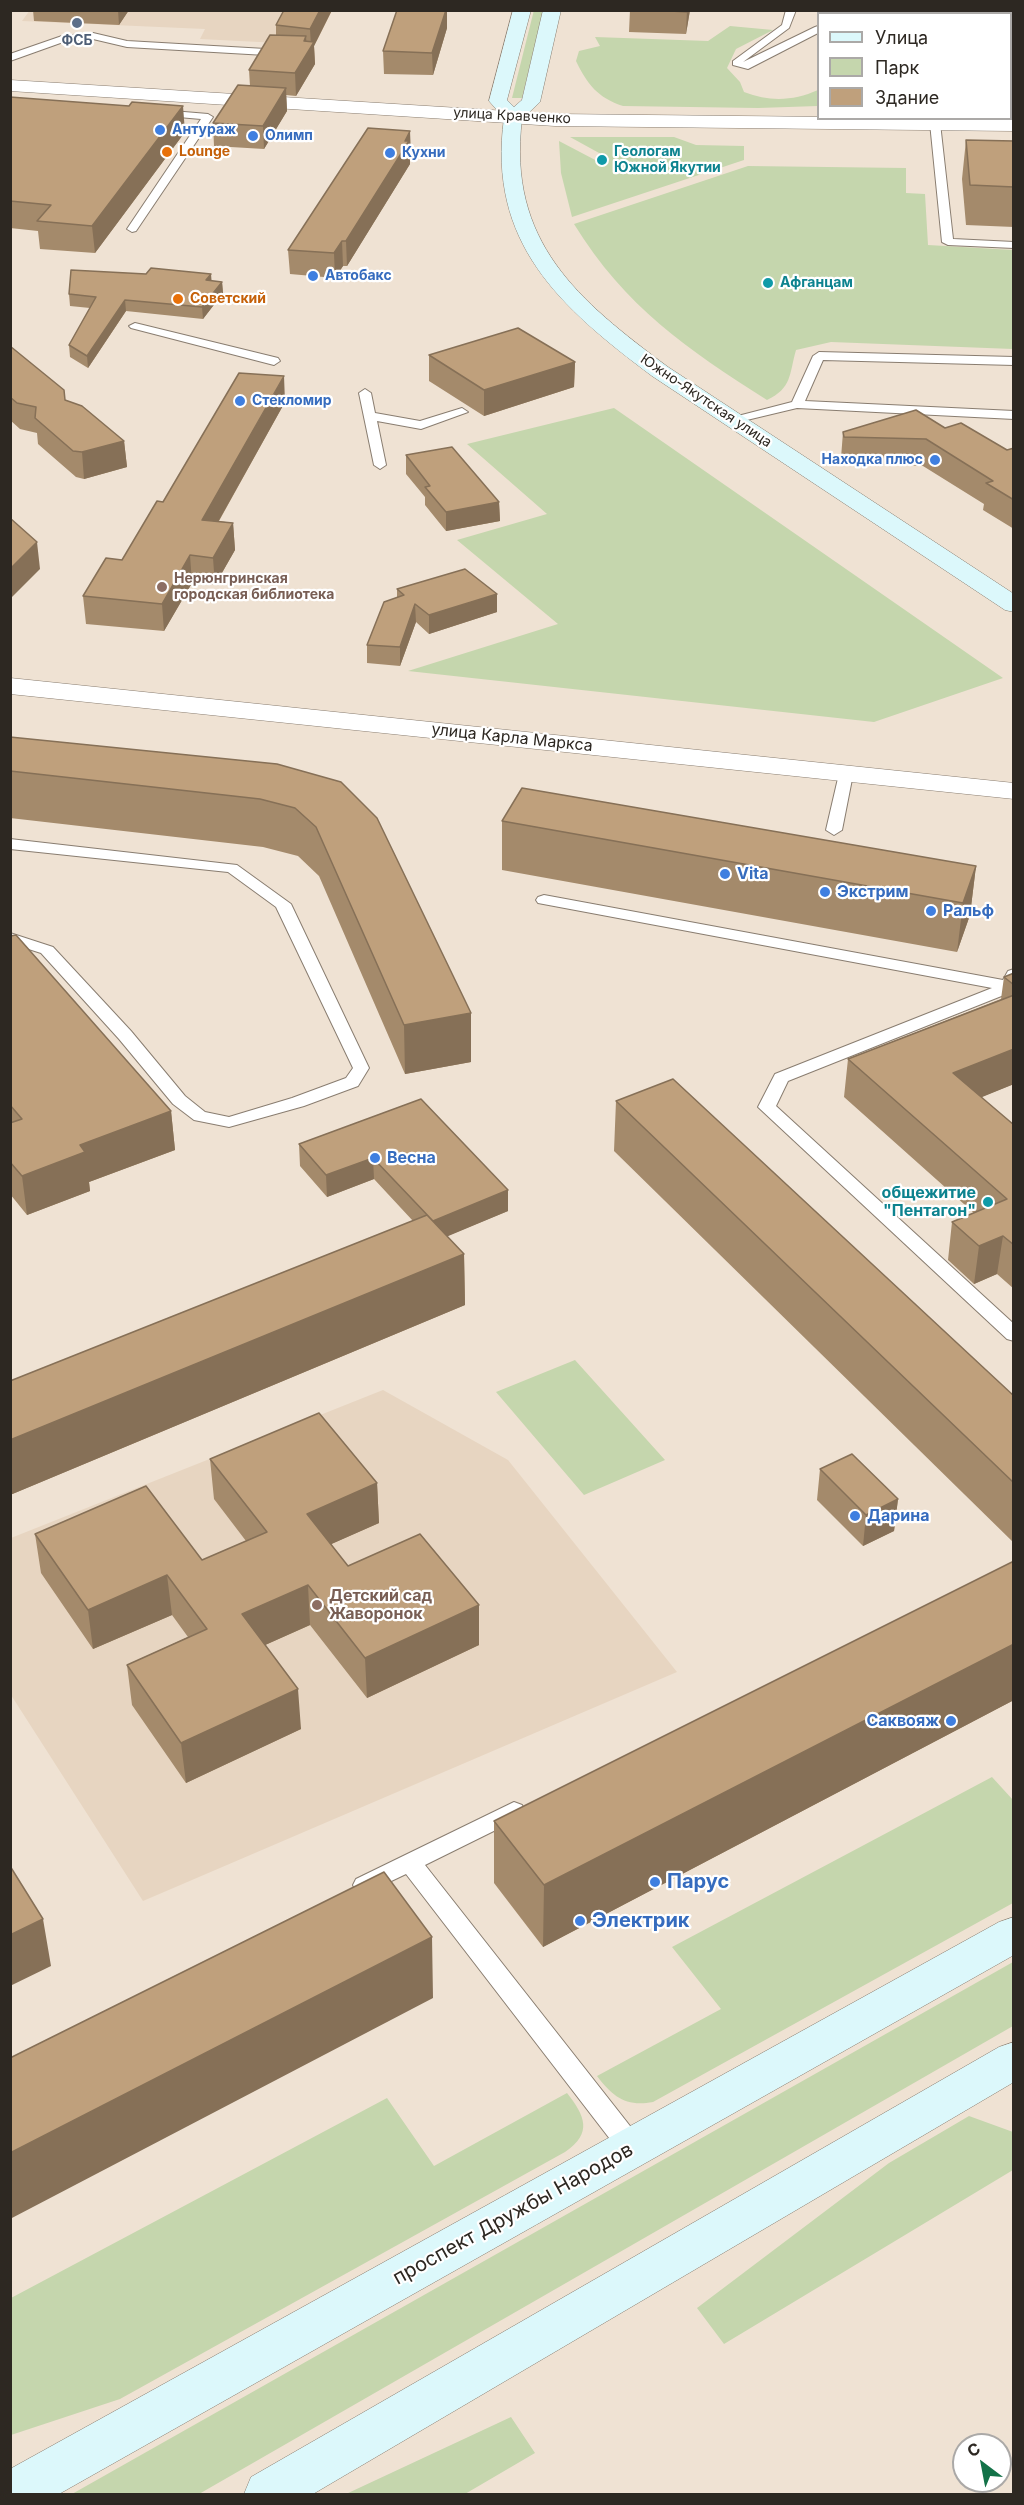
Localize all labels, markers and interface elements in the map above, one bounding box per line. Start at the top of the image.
legend [817,12,1012,120]
marker: ФСБ [70,16,84,30]
text: Улица [875,27,928,48]
place label: ФСБ [61,33,93,49]
text: Парк [875,57,919,78]
text: Здание [875,87,939,108]
street label: улица Кравченко [453,105,571,127]
place label: Антураж [172,122,236,138]
marker: Антураж [153,123,167,137]
place label: Олимп [265,128,313,144]
marker: Олимп [246,129,260,143]
place label: Lounge [179,144,230,160]
place label: Геологам Южной Якутии [614,144,721,176]
marker: Lounge [160,145,174,159]
place label: Кухни [402,145,445,161]
marker: Кухни [383,146,397,160]
marker: Геологам Южной Якутии [595,153,609,167]
place label: Автобакс [325,268,392,284]
marker: Автобакс [306,269,320,283]
place label: Афганцам [780,275,853,291]
marker: Афганцам [761,276,775,290]
place label: Советский [190,291,266,307]
marker: Советский [171,292,185,306]
street label: Южно-Якутская улица [637,351,775,451]
place label: Стекломир [252,393,332,409]
marker: Стекломир [233,394,247,408]
place label: Находка плюс [822,452,923,468]
marker: Находка плюс [928,453,942,467]
place label: Нерюнгринская городская библиотека [174,571,334,604]
marker: Нерюнгринская городская библиотека [155,580,169,594]
street label: улица Карла Маркса [430,720,594,756]
place label: Vita [737,864,769,884]
marker: Vita [718,867,732,881]
place label: Экстрим [837,882,909,902]
marker: Экстрим [818,885,832,899]
place label: Ральф [943,901,994,921]
marker: Ральф [924,904,938,918]
place label: Весна [387,1148,436,1168]
marker: Весна [368,1151,382,1165]
place label: общежитие "Пентагон" [882,1183,976,1221]
marker: общежитие "Пентагон" [981,1195,995,1209]
place label: Дарина [867,1506,929,1526]
marker: Дарина [848,1509,862,1523]
place label: Детский сад Жаворонок [329,1586,432,1624]
marker: Детский сад Жаворонок [310,1598,324,1612]
place label: Саквояж [866,1711,939,1731]
marker: Саквояж [944,1714,958,1728]
place label: Парус [667,1870,729,1894]
marker: Парус [648,1875,662,1889]
place label: Электрик [592,1909,690,1933]
marker: Электрик [573,1914,587,1928]
street label: проспект Дружбы Народов [389,2138,637,2290]
north arrow [952,2433,1012,2493]
text: С [963,2438,984,2461]

